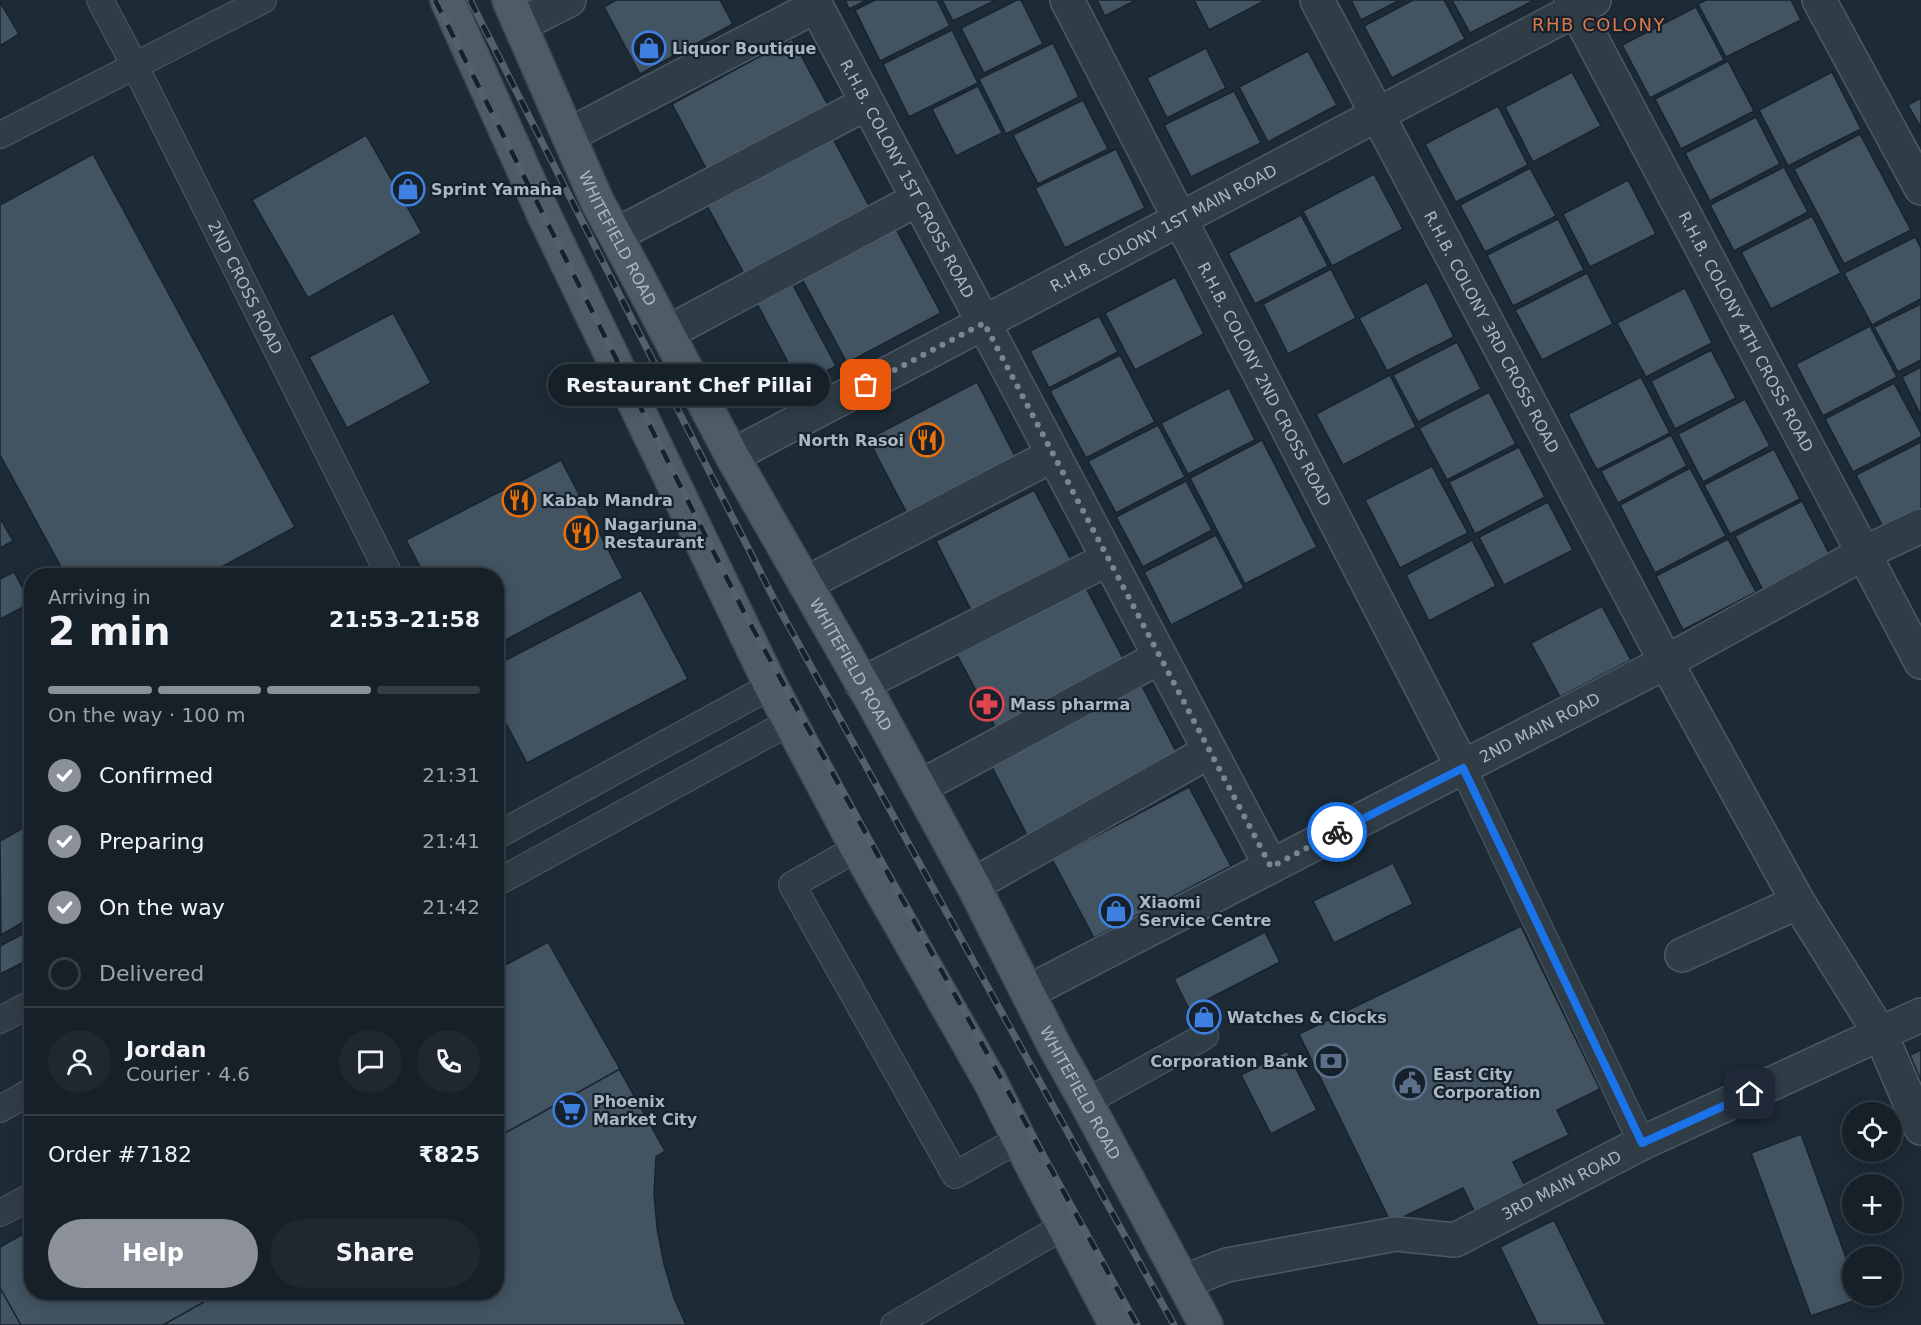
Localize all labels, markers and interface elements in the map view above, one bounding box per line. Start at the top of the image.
district label: RHB COLONY [1532,14,1666,35]
shop icon: Liquor Boutique [631,30,667,66]
place label: Liquor Boutique [672,39,817,58]
street label: R.H.B. COLONY 1ST CROSS ROAD [837,56,978,301]
street label: R.H.B. COLONY 1ST MAIN ROAD [1047,160,1280,296]
street label: WHITEFIELD ROAD [575,168,661,309]
shop icon: Sprint Yamaha [390,171,426,207]
place label: Sprint Yamaha [431,180,563,199]
street label: R.H.B. COLONY 3RD CROSS ROAD [1420,207,1563,456]
street label: R.H.B. COLONY 4TH CROSS ROAD [1675,208,1818,455]
street label: 2ND CROSS ROAD [204,217,287,357]
street label: R.H.B. COLONY 2ND CROSS ROAD [1194,259,1336,509]
pin [840,359,891,410]
callout: Restaurant Chef Pillai [548,364,830,406]
icon: bag [849,368,882,401]
text: Restaurant Chef Pillai [566,373,812,397]
restaurant icon: North Rasoi [909,422,945,458]
place label: North Rasoi [798,431,904,450]
restaurant icon: Kabab Mandra [501,482,537,518]
place label: Kabab Mandra [542,491,673,510]
restaurant icon: Nagarjuna Restaurant [563,515,599,551]
place label: Nagarjuna Restaurant [604,515,705,552]
text: Arriving in [48,585,151,609]
street label: WHITEFIELD ROAD [806,595,896,734]
text: 21:53–21:58 [329,607,480,632]
text: 2 min [48,609,170,654]
pharmacy icon: Mass pharma [969,686,1005,722]
street label: 2ND MAIN ROAD [1476,688,1603,766]
place label: Mass pharma [1010,695,1130,714]
text: On the way · 100 m [48,703,246,727]
icon: check [48,759,81,792]
text: Confirmed [99,763,213,788]
text: 21:31 [422,763,480,787]
courier [1307,802,1367,862]
icon: bike [1321,816,1354,849]
icon: check [48,825,81,858]
text: Preparing [99,829,205,854]
text: 21:41 [422,829,480,853]
icon: check [48,891,81,924]
shop icon: Xiaomi Service Centre [1098,893,1134,929]
place label: Xiaomi Service Centre [1139,893,1272,930]
text: On the way [99,895,225,920]
text: 21:42 [422,895,480,919]
text: Delivered [99,961,204,986]
shop icon: Watches & Clocks [1186,999,1222,1035]
place label: Watches & Clocks [1227,1008,1387,1027]
street label: WHITEFIELD ROAD [1036,1023,1125,1163]
button: person [48,1030,111,1093]
button: chat [339,1030,402,1093]
button: phone [417,1030,480,1093]
text: Jordan [126,1037,206,1062]
bank icon: Corporation Bank [1313,1043,1349,1079]
place label: Corporation Bank [1150,1052,1308,1071]
text: Courier · 4.6 [126,1062,250,1086]
public building icon: East City Corporation [1392,1065,1428,1101]
place label: East City Corporation [1433,1065,1540,1102]
pin [1724,1068,1775,1119]
icon: home [1733,1077,1766,1110]
supermarket icon: Phoenix Market City [552,1092,588,1128]
place label: Phoenix Market City [593,1092,698,1129]
map controls [1842,1102,1902,1306]
button: locate [1842,1102,1902,1162]
text: Order #7182 [48,1142,192,1167]
text: ₹825 [419,1142,480,1167]
street label: 3RD MAIN ROAD [1498,1146,1624,1224]
button: + [1842,1174,1902,1234]
button: Help [48,1219,258,1288]
button: Share [270,1219,480,1288]
button: − [1842,1246,1902,1306]

